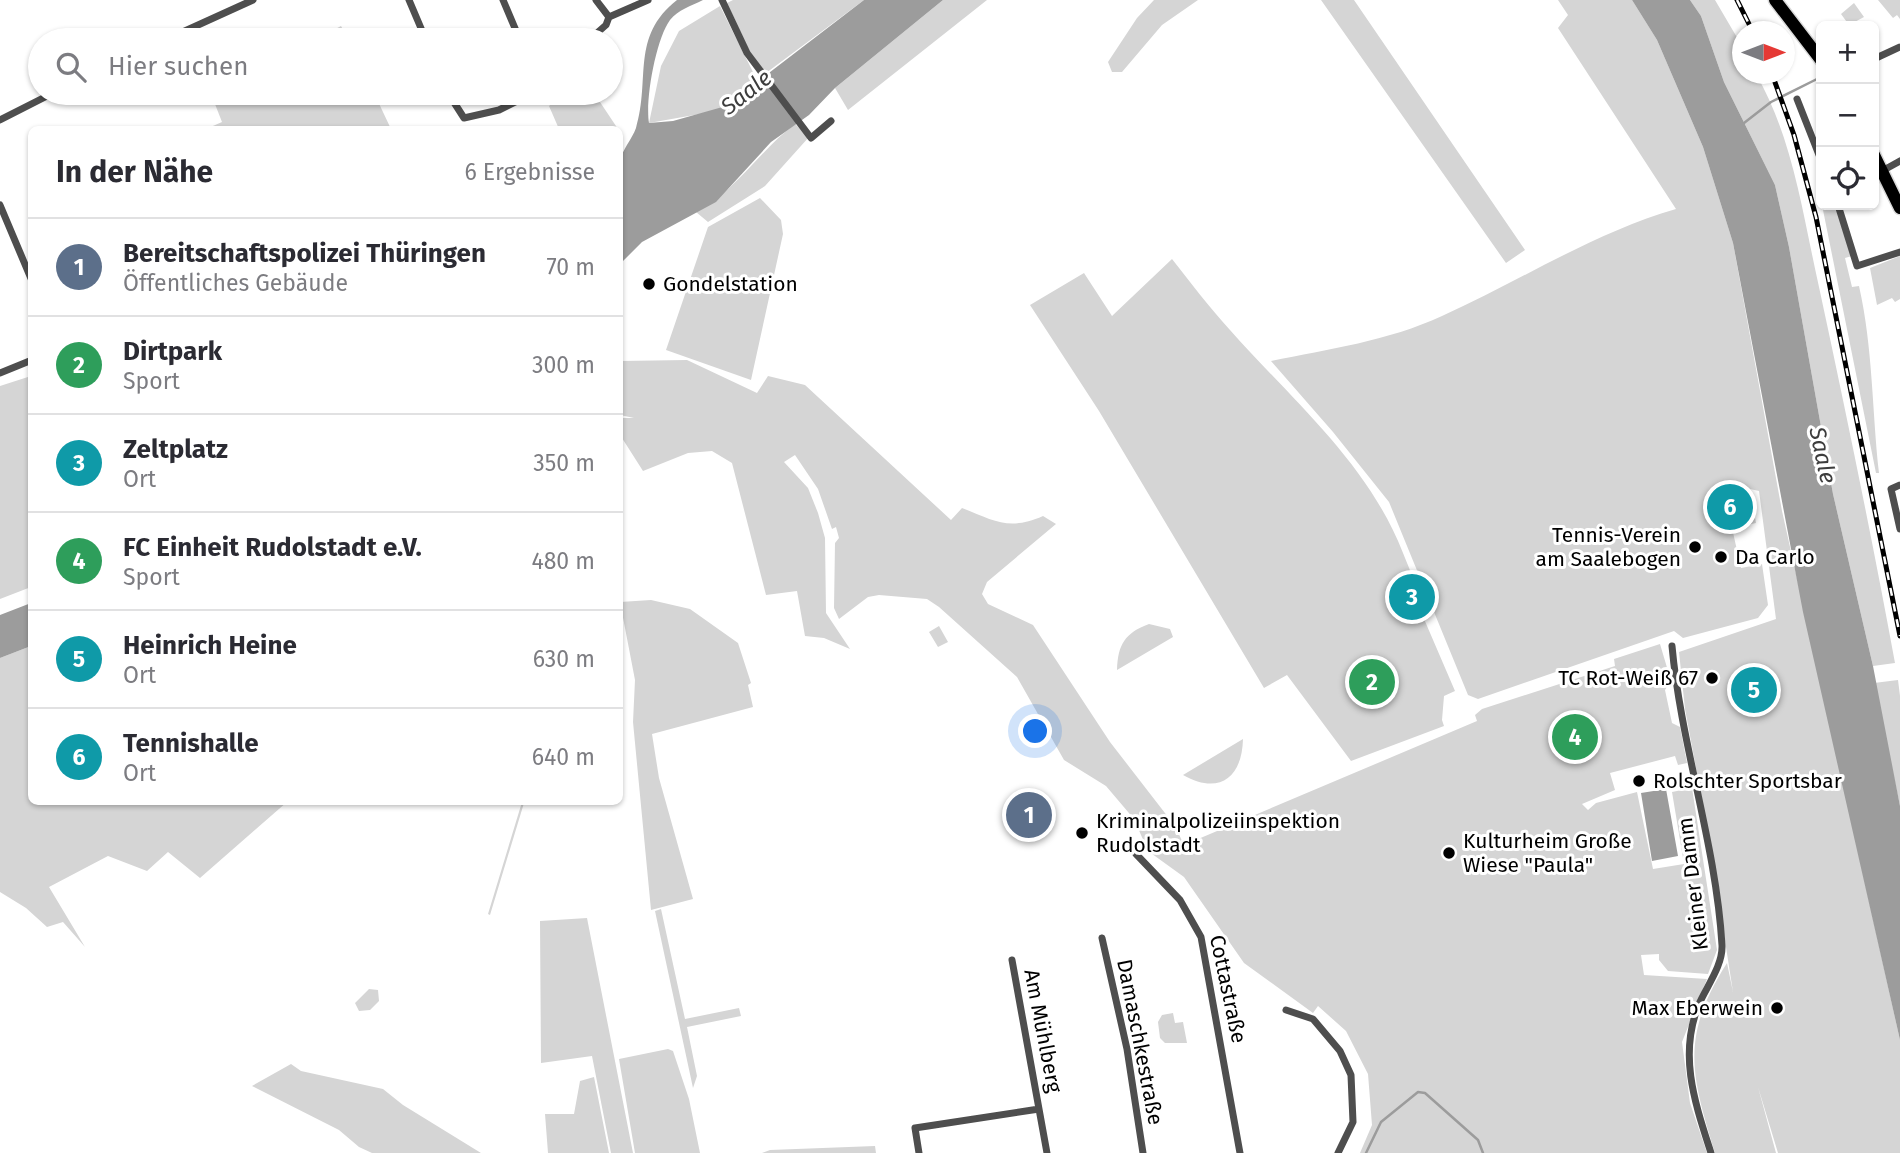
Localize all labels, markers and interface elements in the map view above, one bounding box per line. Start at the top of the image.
north arrow [1732,21,1795,84]
map controls [1816,21,1879,210]
button: + [1816,21,1879,84]
search box [28,28,623,105]
icon: search [52,48,90,86]
text: Hier suchen [108,51,248,82]
water label: Saale [714,63,777,121]
button: − [1816,84,1879,147]
button: locate [1816,147,1879,210]
text: In der Nähe [56,154,213,190]
text: 6 Ergebnisse [464,158,595,186]
text: Bereitschaftspolizei Thüringen [123,238,486,269]
text: 1 [74,253,84,281]
text: 70 m [546,253,595,281]
text: Öffentliches Gebäude [123,269,348,297]
place label: Gondelstation [663,271,798,297]
marker: Gondelstation [641,276,657,292]
text: Dirtpark [123,336,222,367]
text: 2 [73,351,85,379]
text: 300 m [532,351,595,379]
text: Sport [123,367,180,395]
water label: Saale [1803,423,1843,486]
text: Zeltplatz [123,434,228,465]
text: 3 [73,449,85,477]
text: 350 m [533,449,595,477]
text: Ort [123,465,156,493]
pin: 6 [1707,481,1753,533]
place label: Tennis-Verein am Saalebogen [1535,522,1681,572]
text: FC Einheit Rudolstadt e.V. [123,532,422,563]
marker: Tennis-Verein am Saalebogen [1687,539,1703,555]
place label: Da Carlo [1735,544,1815,570]
text: 4 [73,547,86,575]
text: 480 m [531,547,595,575]
marker: Da Carlo [1713,549,1729,565]
text: Sport [123,563,180,591]
pin: 3 [1389,571,1435,623]
text: Heinrich Heine [123,630,297,661]
text: 5 [73,645,85,673]
text: 630 m [533,645,595,673]
pin: 2 [1349,656,1395,708]
text: Ort [123,661,156,689]
pin: 5 [1731,664,1777,716]
place label: TC Rot-Weiß 67 [1558,665,1698,691]
marker: TC Rot-Weiß 67 [1704,670,1720,686]
pin: 4 [1552,711,1598,763]
your location [1018,714,1052,748]
text: Tennishalle [123,728,259,759]
text: 6 [73,743,85,771]
text: 640 m [532,743,595,771]
text: Ort [123,759,156,787]
place label: Rolschter Sportsbar [1653,768,1842,794]
marker: Rolschter Sportsbar [1631,773,1647,789]
pin: 1 [1006,789,1052,841]
place label: Kriminalpolizeiinspektion Rudolstadt [1096,808,1340,858]
street label: Kleiner Damm [1672,816,1714,952]
marker: Kriminalpolizeiinspektion Rudolstadt [1074,825,1090,841]
place label: Kulturheim Große Wiese "Paula" [1463,828,1632,878]
marker: Kulturheim Große Wiese "Paula" [1441,845,1457,861]
street label: Cottastraße [1204,933,1252,1045]
street label: Damaschkestraße [1111,957,1169,1127]
street label: Am Mühlberg [1018,967,1068,1095]
place label: Max Eberwein [1631,995,1763,1021]
marker: Max Eberwein [1769,1000,1785,1016]

